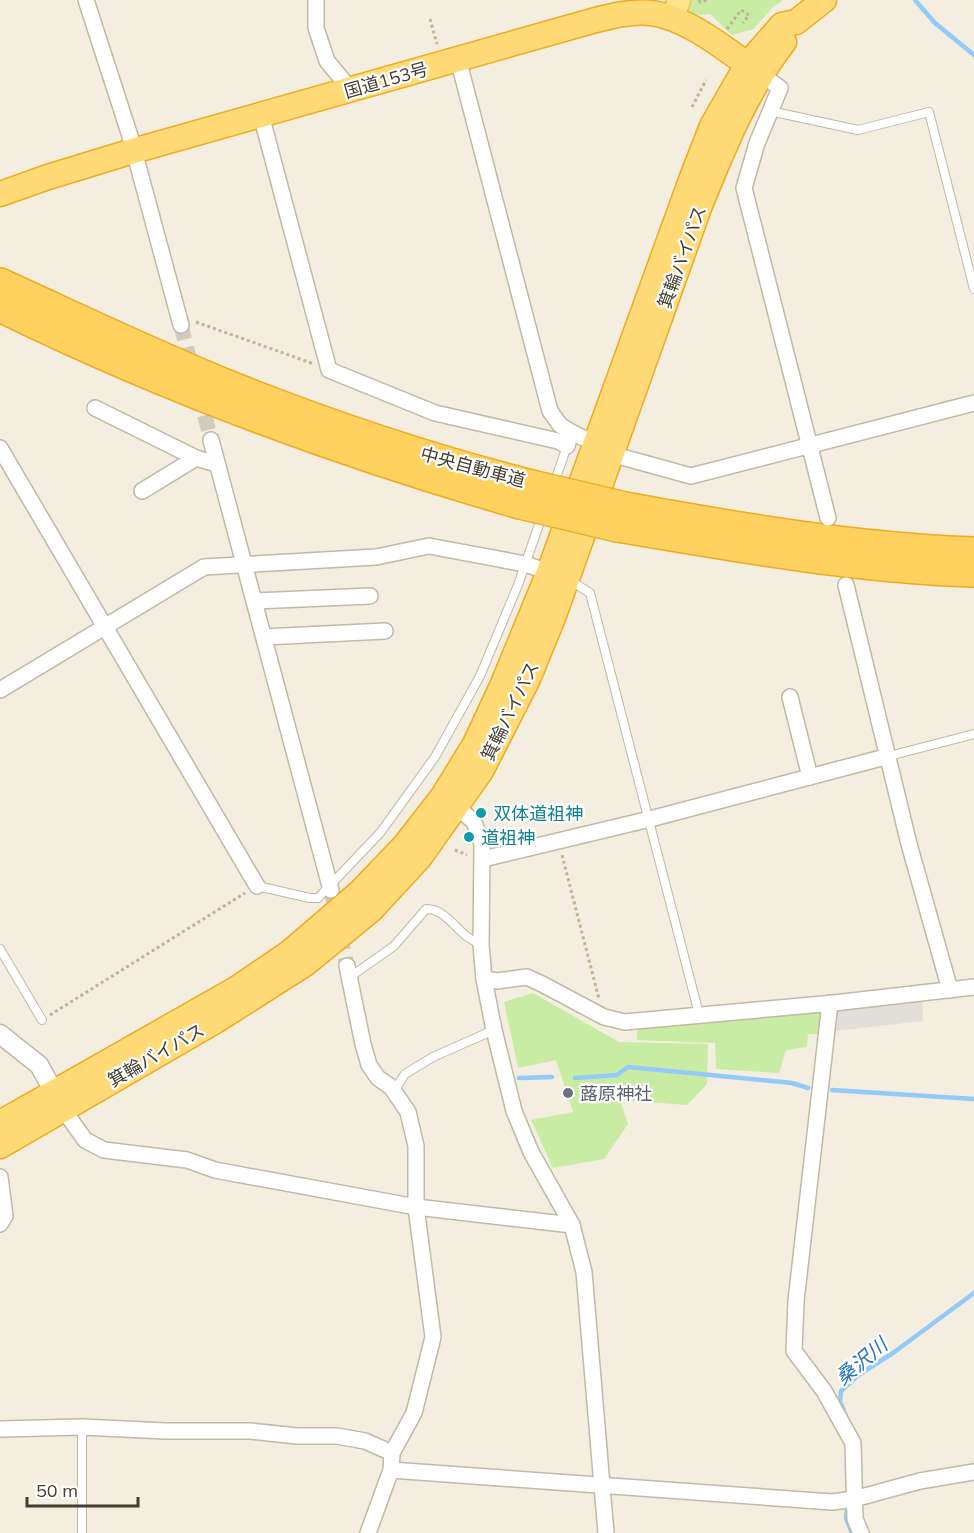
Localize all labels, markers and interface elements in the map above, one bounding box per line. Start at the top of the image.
street label: 国道153号 [341,57,431,103]
street label: 箕輪バイパス [653,202,711,312]
street label: 中央自動車道 [418,442,528,492]
street label: 箕輪バイパス [476,658,544,764]
place label: 双体道祖神 [493,802,583,825]
marker: 双体道祖神 [474,806,488,820]
place label: 道祖神 [481,826,535,849]
marker: 道祖神 [462,830,476,844]
street label: 箕輪バイパス [104,1018,208,1092]
place label: 蕗原神社 [580,1082,652,1105]
marker: 蕗原神社 [561,1086,575,1100]
water label: 桑沢川 [830,1331,894,1390]
scale bar [27,1470,138,1508]
text: 50 m [36,1479,78,1502]

